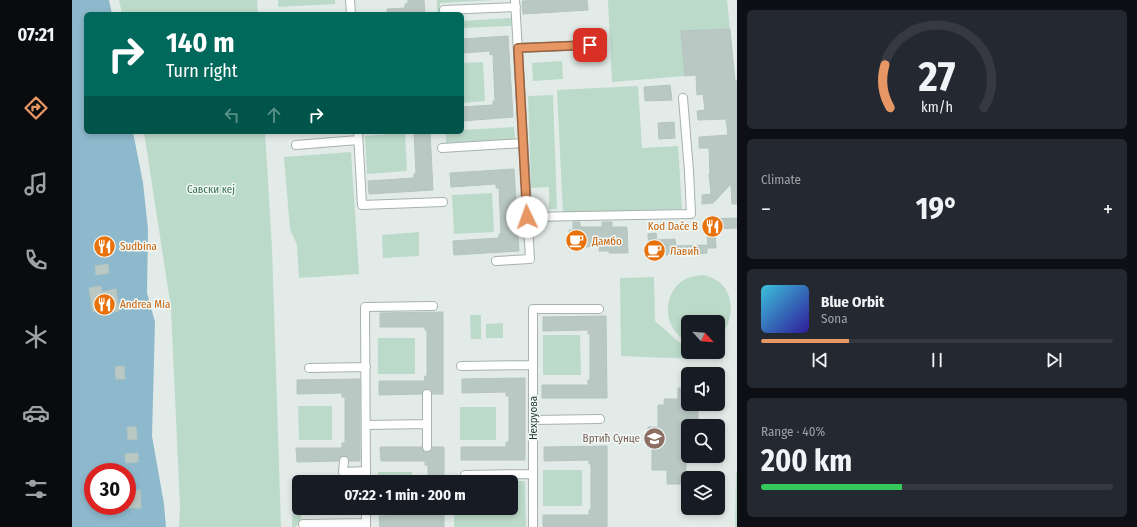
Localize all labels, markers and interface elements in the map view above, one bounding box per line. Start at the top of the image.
text: 07:21 [18,24,54,46]
text: 140 m [166,26,235,59]
icon: right [100,28,152,80]
pin [573,28,607,62]
icon: arrive [579,34,601,56]
text: 27 [918,51,956,101]
text: Turn right [166,60,238,82]
icon: directions [22,94,50,122]
text: km/h [921,98,953,115]
icon: left [221,104,243,126]
icon: ahead [263,104,285,126]
icon: right [305,104,327,126]
icon: music [22,170,50,198]
text: Climate [761,172,801,187]
park label: Савски кеј [187,183,235,196]
text: 19° [916,191,958,227]
position arrow [506,196,548,238]
text: − [761,196,771,223]
text: + [1103,196,1113,223]
restaurant icon: Kod Dače B [700,213,726,239]
place label: Kod Dače B [648,220,698,233]
cafe icon: Дамбо [564,228,590,254]
restaurant icon: Sudbina [91,233,117,259]
place label: Дамбо [591,235,622,248]
cafe icon: Лавић [641,238,667,264]
place label: Sudbina [120,240,157,253]
place label: Лавић [670,245,699,258]
icon: phone [22,246,50,274]
restaurant icon: Andrea Mia [92,291,118,317]
text: Blue Orbit [821,293,884,311]
place label: Andrea Mia [120,298,170,311]
text: Sona [821,311,848,326]
north arrow [681,315,725,359]
map controls [681,315,725,515]
icon: climate [22,323,50,351]
icon: previous [809,349,831,371]
icon: pause [926,349,948,371]
icon: next [1043,349,1065,371]
button: sound [681,367,725,411]
street label: Нехруова [527,396,540,440]
icon: car [22,399,50,427]
button: search [681,419,725,463]
text: Range · 40% [761,424,825,439]
school or university icon: Вртић Сунце [642,425,668,451]
place label: Вртић Сунце [583,432,640,445]
text: 200 km [761,443,852,479]
speed limit sign: 30 [84,463,136,515]
button: layers [681,471,725,515]
icon: filters [22,475,50,503]
text: 07:22 · 1 min · 200 m [344,486,466,504]

